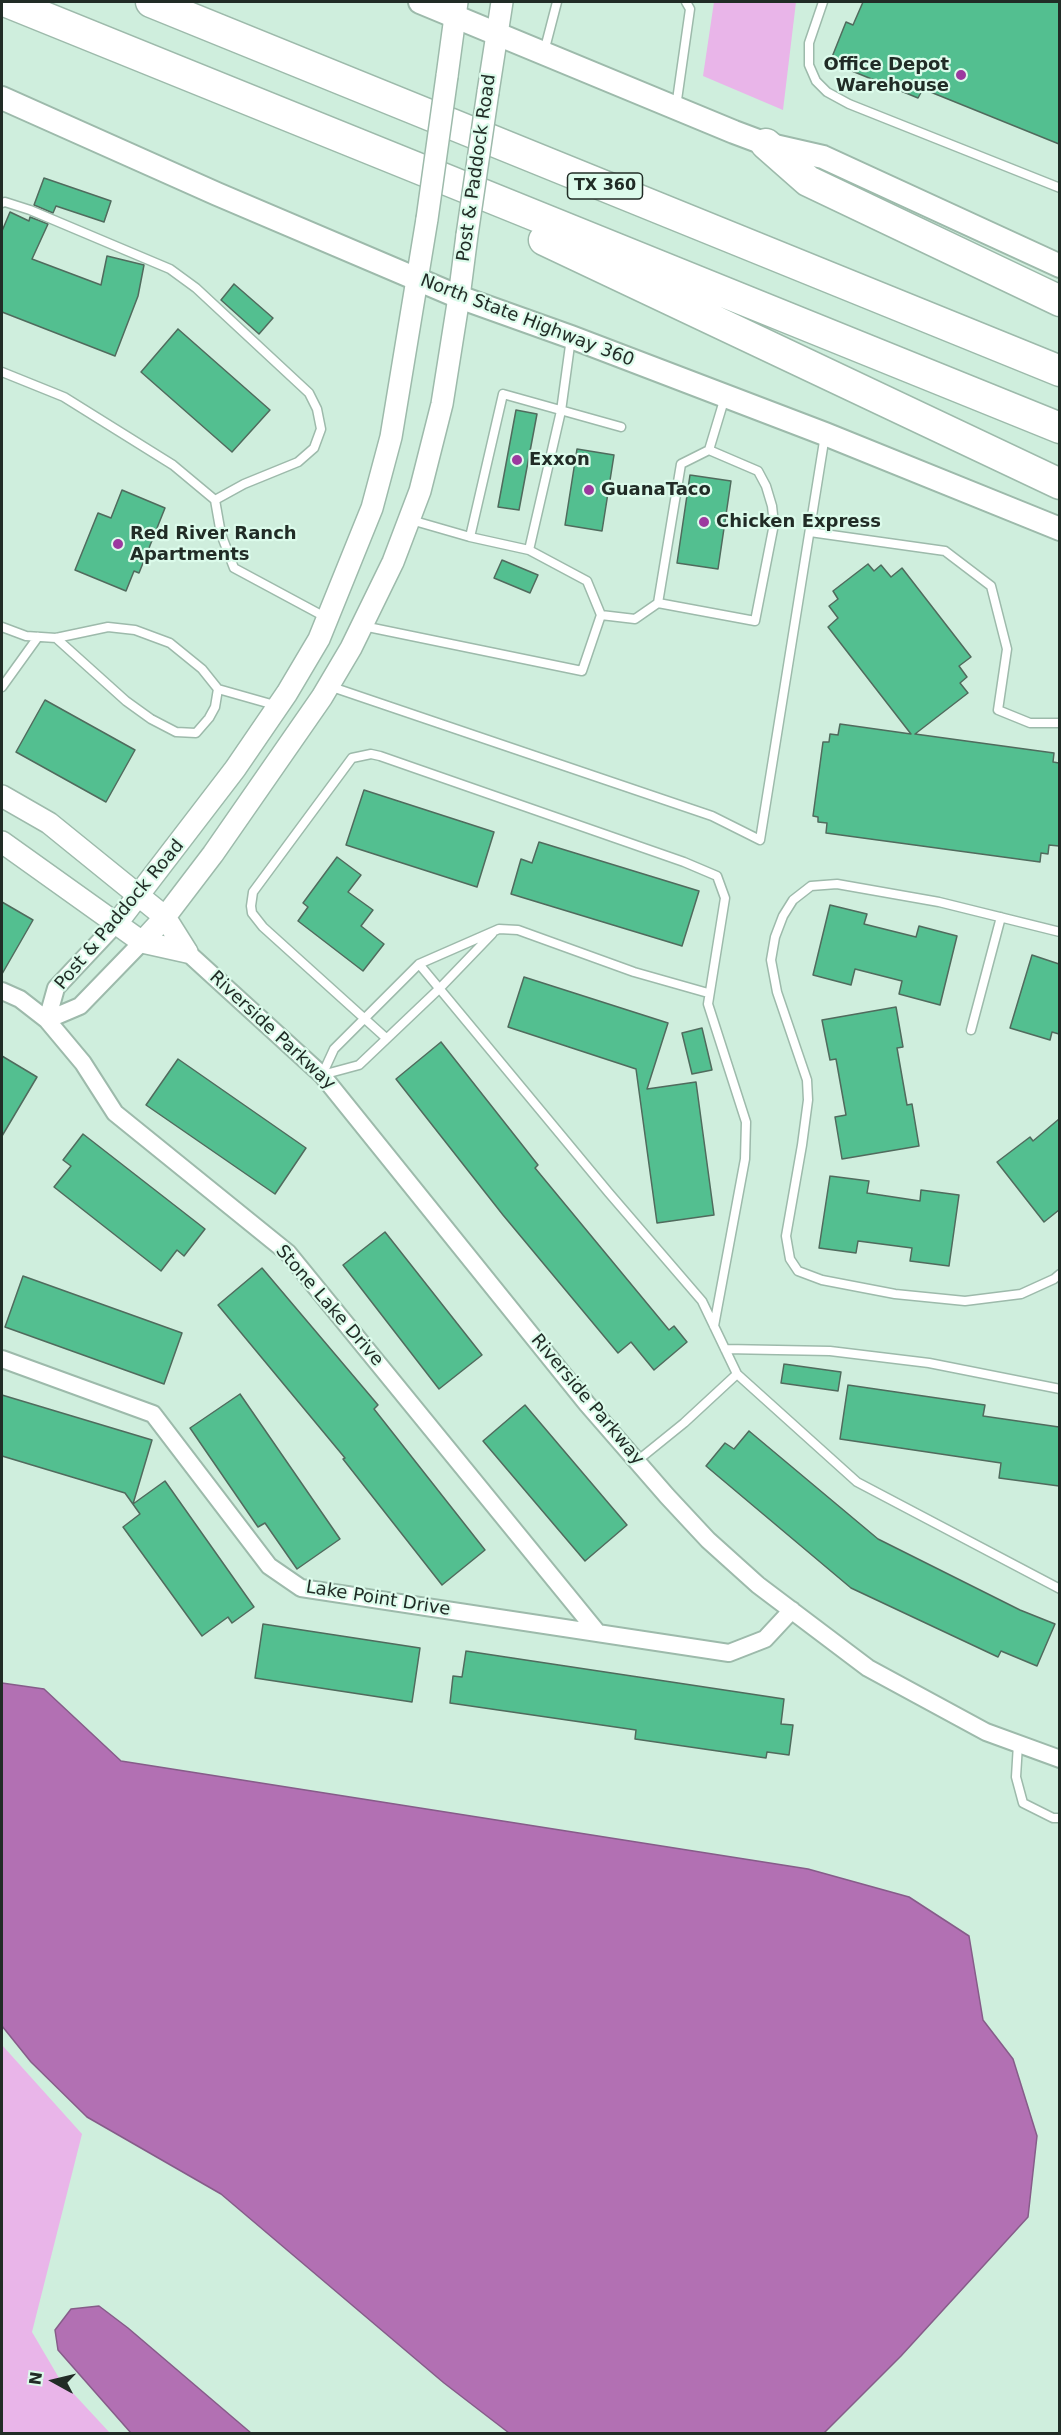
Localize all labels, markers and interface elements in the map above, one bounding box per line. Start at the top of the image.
place label: Office Depot Warehouse [823,54,949,97]
marker: Office Depot Warehouse [954,68,968,82]
street label: Post & Paddock Road [453,73,501,263]
road number: TX 360 [568,173,642,199]
street label: North State Highway 360 [417,270,637,372]
place label: Exxon [529,449,590,471]
marker: Exxon [510,453,524,467]
place label: GuanaTaco [601,479,711,501]
marker: GuanaTaco [582,483,596,497]
place label: Chicken Express [716,511,881,533]
marker: Chicken Express [697,515,711,529]
place label: Red River Ranch Apartments [130,523,297,566]
marker: Red River Ranch Apartments [111,537,125,551]
street label: Post & Paddock Road [51,836,189,994]
street label: Riverside Parkway [204,967,340,1095]
street label: Stone Lake Drive [271,1241,387,1371]
street label: Riverside Parkway [526,1330,648,1470]
street label: Lake Point Drive [304,1577,452,1621]
north arrow [24,2351,84,2411]
text: N [25,2370,46,2386]

